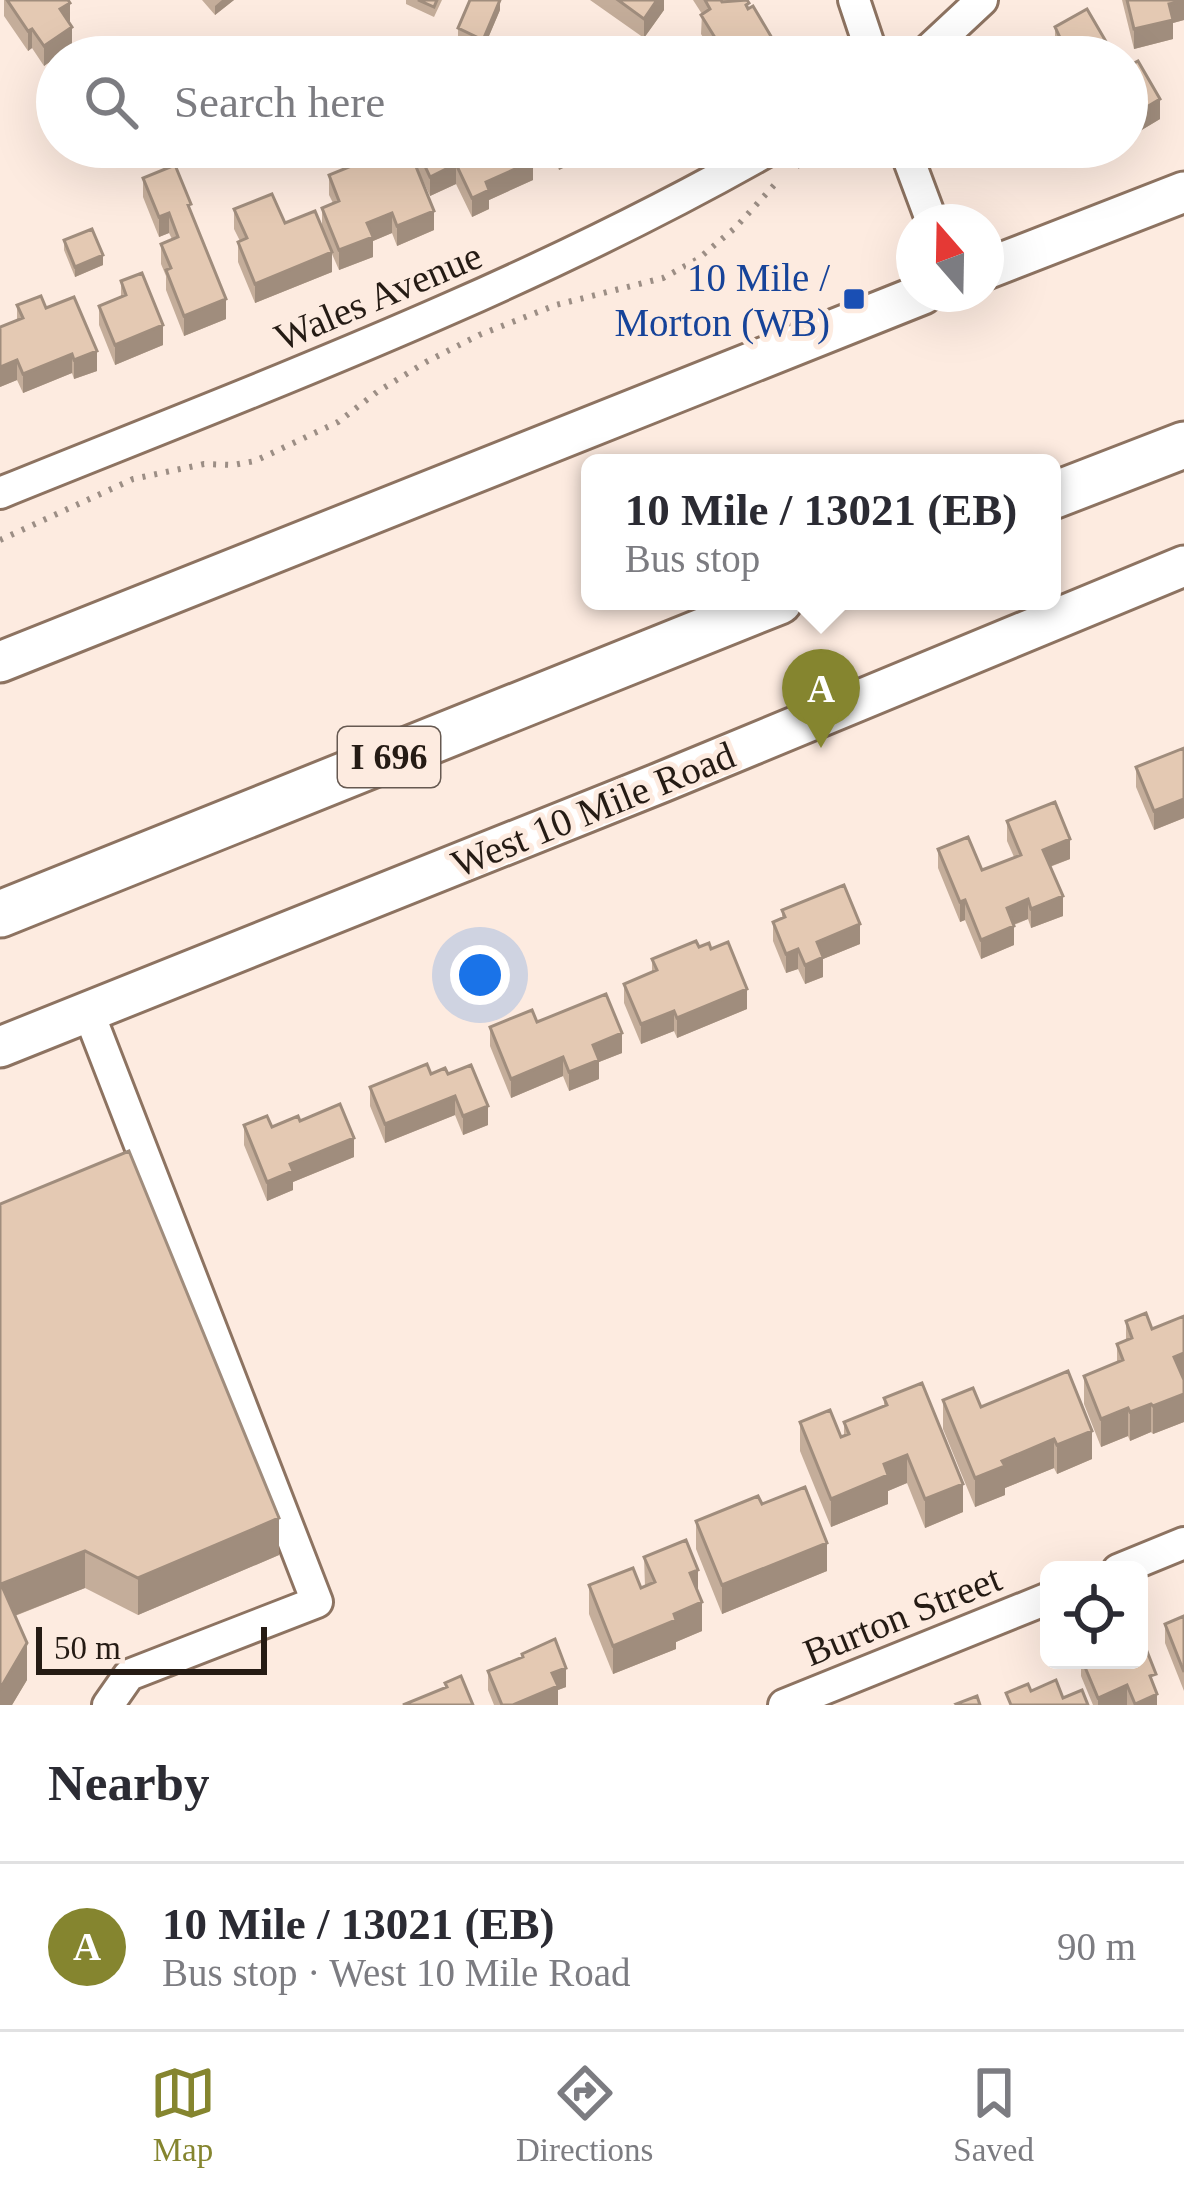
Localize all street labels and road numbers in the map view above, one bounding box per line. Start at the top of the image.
street label: Wales Avenue [268,233,488,359]
road number: I 696 [338,727,440,787]
street label: West 10 Mile Road [445,732,741,885]
street label: Burton Street [797,1556,1007,1674]

